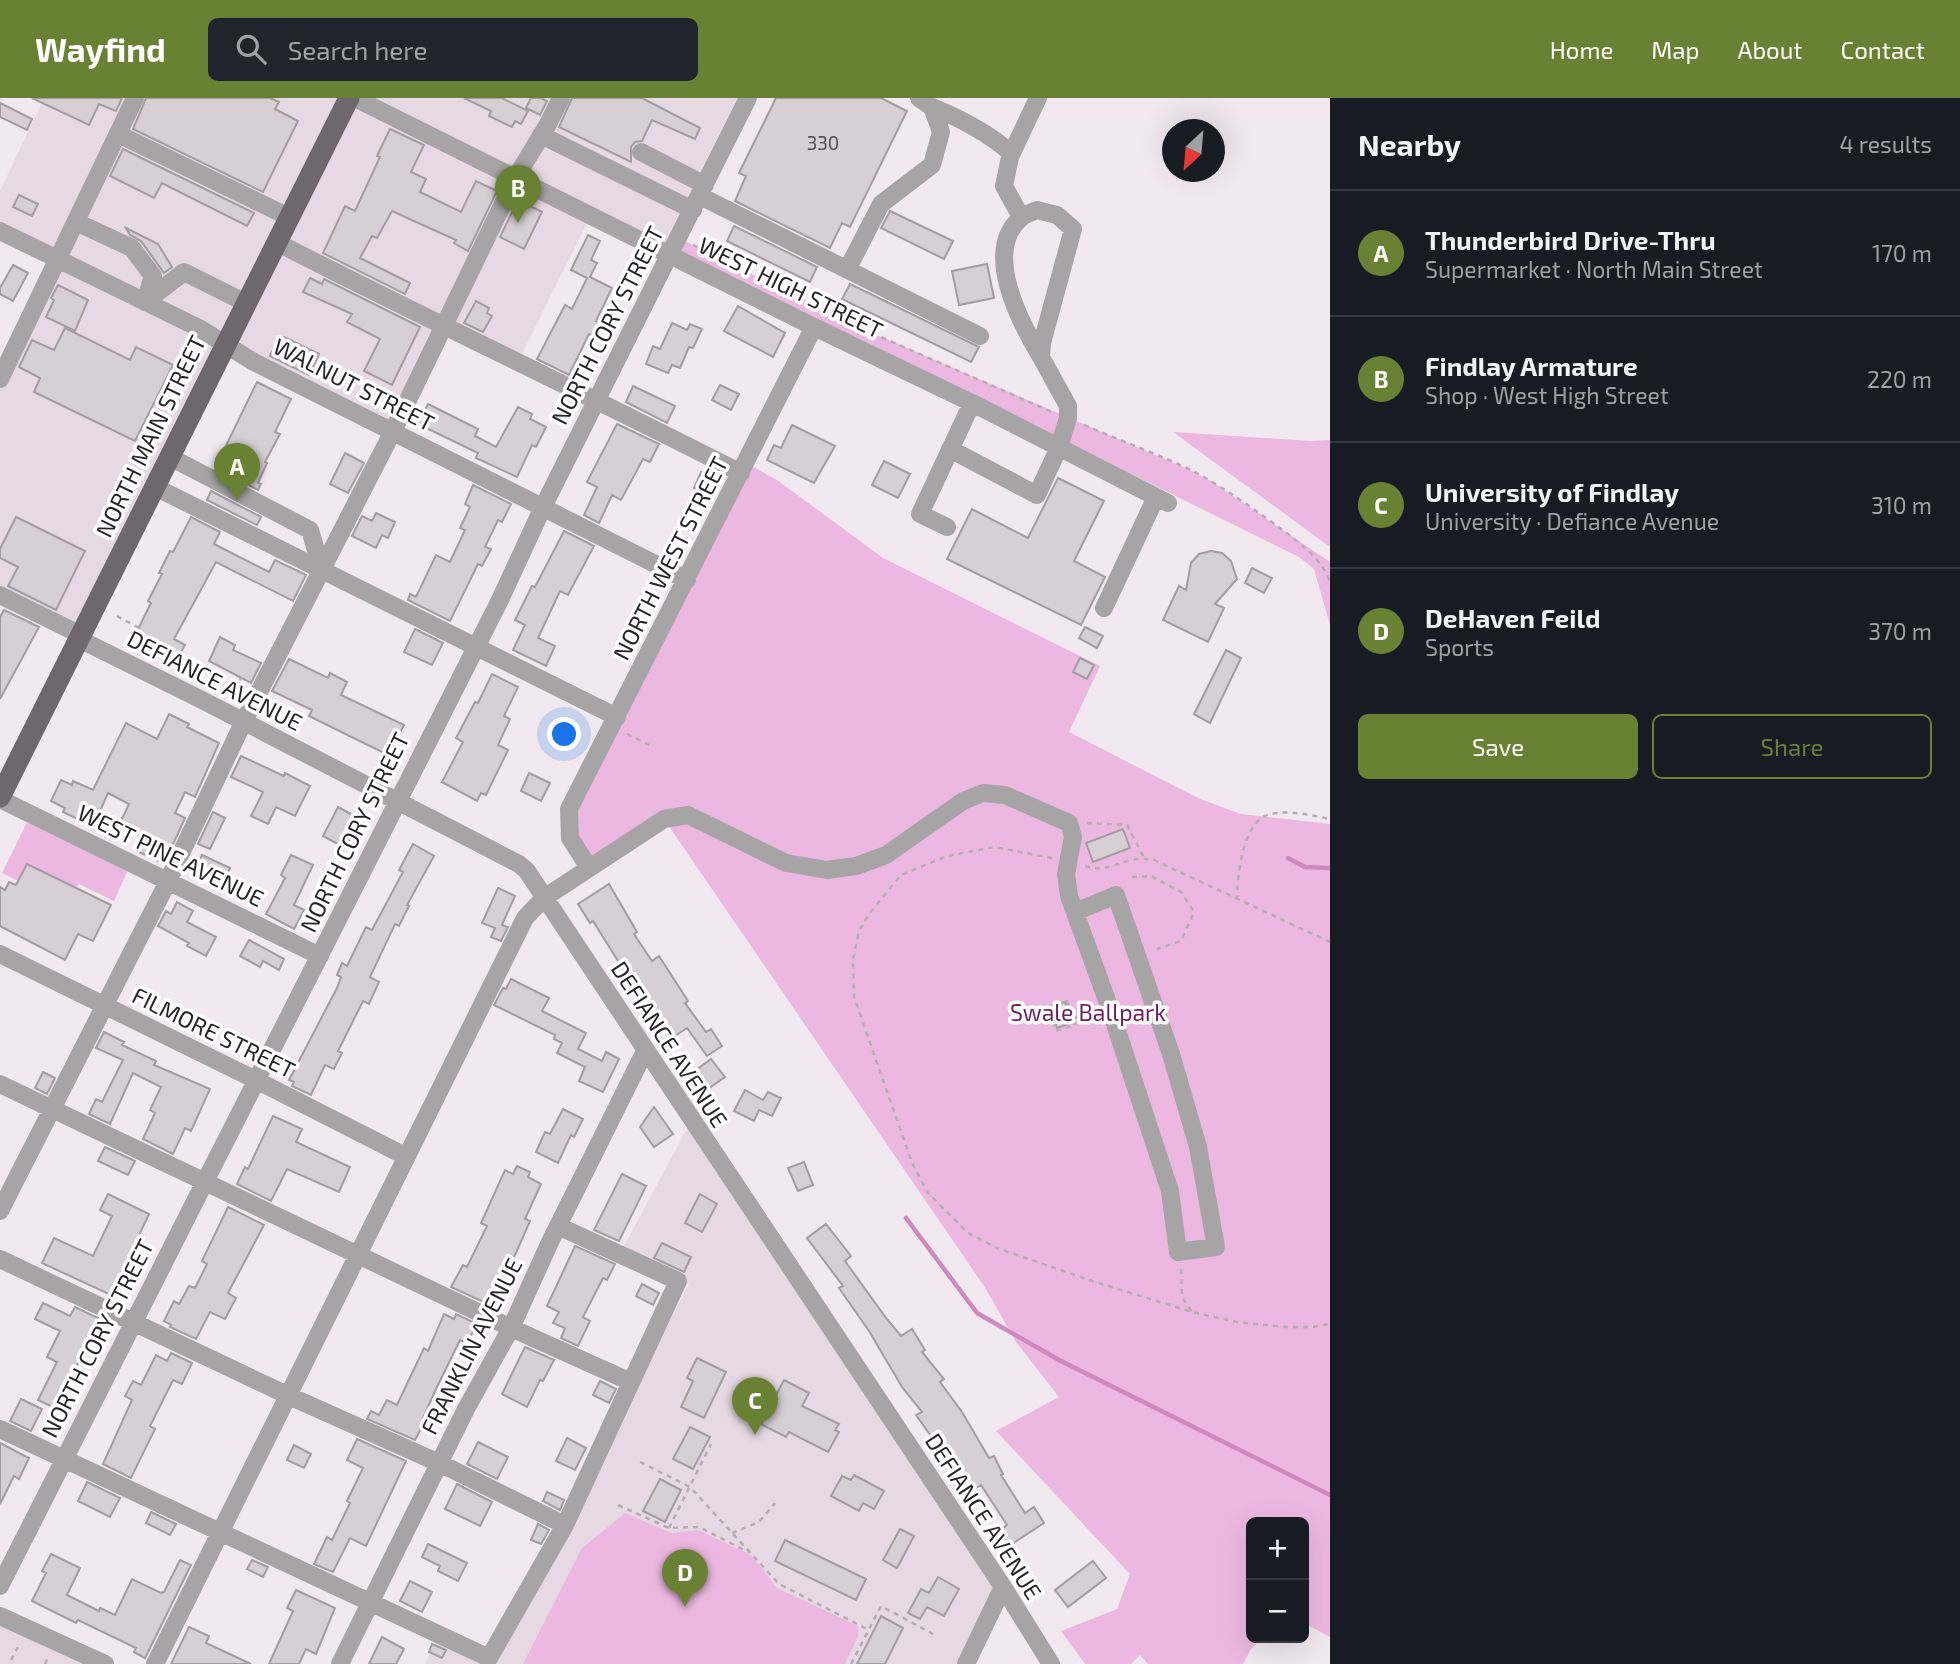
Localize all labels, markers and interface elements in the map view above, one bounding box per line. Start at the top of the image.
search box [208,18,698,81]
text: Wayfind [35,29,166,69]
icon: search [232,30,270,68]
text: Search here [288,34,427,65]
text: Home [1550,35,1613,64]
text: Map [1651,35,1699,64]
text: About [1737,35,1803,64]
text: Contact [1841,35,1925,64]
north arrow [1162,119,1225,182]
text: Nearby [1358,126,1461,162]
text: 4 results [1840,130,1932,158]
house number: 330 [807,131,839,154]
pin: B [495,165,541,223]
street label: NORTH CORY STREET [545,221,669,429]
text: Thunderbird Drive-Thru [1425,224,1716,255]
street label: WEST HIGH STREET [694,230,888,344]
text: A [1373,239,1389,267]
text: 170 m [1872,239,1932,267]
text: Supermarket · North Main Street [1425,255,1763,283]
street label: NORTH MAIN STREET [89,331,211,541]
street label: WALNUT STREET [269,331,439,437]
text: Findlay Armature [1425,350,1638,381]
text: B [1374,365,1388,393]
text: 220 m [1867,365,1932,393]
text: Shop · West High Street [1425,381,1669,409]
pin: A [214,443,260,501]
street label: NORTH WEST STREET [607,452,733,664]
text: University of Findlay [1425,476,1679,507]
text: C [1374,491,1388,519]
text: 310 m [1871,491,1932,519]
text: University · Defiance Avenue [1425,507,1719,535]
text: DeHaven Feild [1425,602,1600,633]
text: D [1373,617,1389,645]
text: 370 m [1868,617,1932,645]
street label: DEFIANCE AVENUE [123,624,307,736]
text: Sports [1425,633,1494,661]
button: Save [1358,714,1638,779]
button: Share [1652,714,1932,779]
your location [547,717,581,751]
street label: NORTH CORY STREET [293,728,415,936]
street label: WEST PINE AVENUE [73,798,269,912]
street label: DEFIANCE AVENUE [606,956,734,1132]
street label: FILMORE STREET [128,980,300,1084]
park label: Swale Ballpark [1010,998,1166,1026]
street label: NORTH CORY STREET [35,1234,159,1442]
street label: FRANKLIN AVENUE [414,1253,528,1439]
pin: C [732,1377,778,1435]
street label: DEFIANCE AVENUE [920,1428,1048,1604]
map controls [1246,1517,1309,1643]
button: + [1246,1517,1309,1580]
pin: D [662,1549,708,1607]
button: − [1246,1580,1309,1643]

